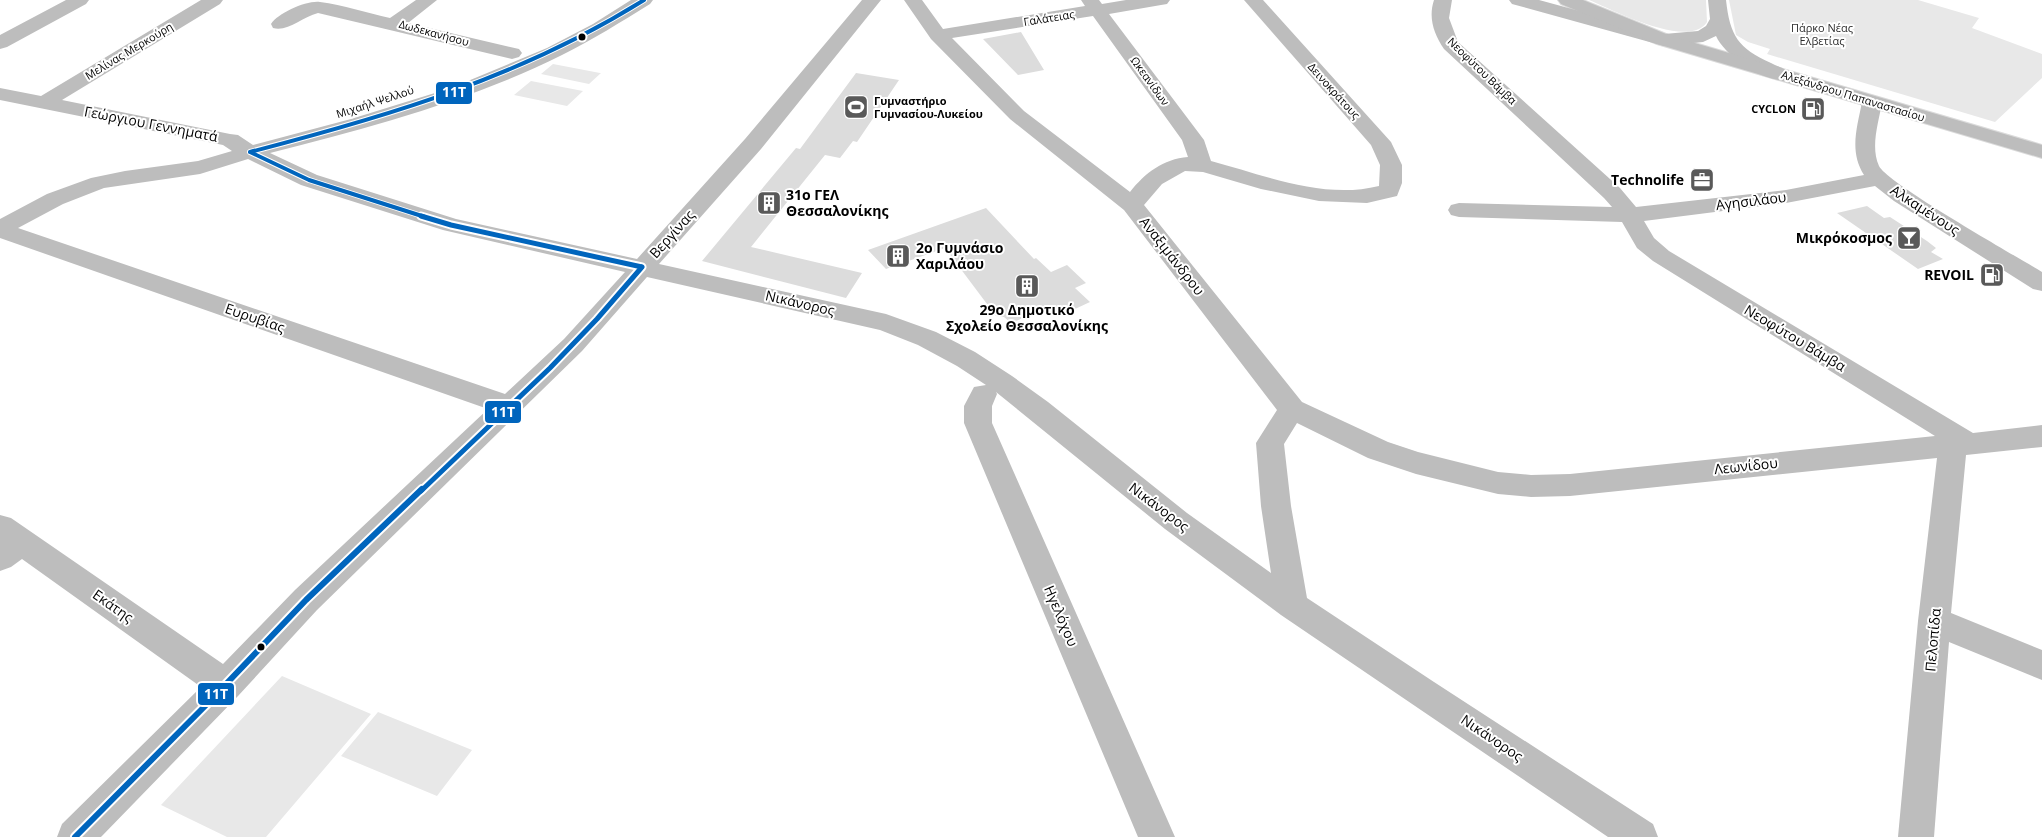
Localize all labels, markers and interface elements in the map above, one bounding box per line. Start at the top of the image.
street label: Γαλάτειας [1022,6,1075,29]
street label: Δωδεκανήσου [397,16,471,49]
street label: Μελίνας Μερκούρη [82,18,175,83]
park label: Πάρκο Νέας Ελβετίας [1791,20,1853,48]
unlabelled marker [577,32,587,42]
street label: Νεοφύτου Βάμβα [1445,34,1520,108]
street label: Ωκεανίδων [1128,53,1173,108]
street label: Δεινοκράτους [1305,59,1364,122]
street label: Αλεξάνδρου Παπαναστασίου [1780,67,1927,125]
line badge: 11Τ [435,81,473,105]
street label: Μιχαήλ Ψελλού [334,82,416,121]
text: 11Τ [442,82,466,101]
place label: Γυμναστήριο Γυμνασίου-Λυκείου [874,93,983,121]
sports icon: Γυμναστήριο Γυμνασίου-Λυκείου [843,94,869,120]
fuel station icon: CYCLON [1800,96,1826,122]
street label: Γεώργιου Γεννηματά [83,101,220,146]
place label: CYCLON [1751,101,1796,116]
office icon: Technolife [1689,167,1715,193]
place label: Technolife [1611,170,1684,189]
street label: Αλκαμένους [1887,180,1964,239]
place label: 31ο ΓΕΛ Θεσσαλονίκης [786,185,888,220]
street label: Αγησιλάου [1715,187,1787,214]
building icon: 31ο ΓΕΛ Θεσσαλονίκης [756,190,782,216]
street label: Βεργίνας [645,205,699,262]
street label: Αναξιμάνδρου [1136,212,1209,299]
bar icon: Μικρόκοσμος [1896,225,1922,251]
place label: Μικρόκοσμος [1796,228,1892,247]
place label: 2ο Γυμνάσιο Χαριλάου [916,238,1004,273]
building icon: 2ο Γυμνάσιο Χαριλάου [885,243,911,269]
fuel station icon: REVOIL [1979,262,2005,288]
place label: REVOIL [1924,265,1974,284]
building icon: 29ο Δημοτικό Σχολείο Θεσσαλονίκης [1014,273,1040,299]
street label: Νικάνορος [763,285,837,320]
street label: Ευρυβίας [223,298,288,337]
place label: 29ο Δημοτικό Σχολείο Θεσσαλονίκης [946,300,1108,335]
street label: Νεοφύτου Βάμβα [1741,300,1850,376]
line badge: 11Τ [484,400,522,424]
text: 11Τ [491,402,515,421]
street label: Λεωνίδου [1713,453,1779,478]
street label: Νικάνορος [1125,478,1193,536]
street label: Ηγελόχου [1040,582,1083,649]
street label: Εκάτης [89,585,138,627]
street label: Πελοπίδα [1920,607,1945,672]
unlabelled marker [256,642,266,652]
line badge: 11Τ [197,682,235,706]
text: 11Τ [204,684,228,703]
street label: Νικάνορος [1458,710,1527,765]

